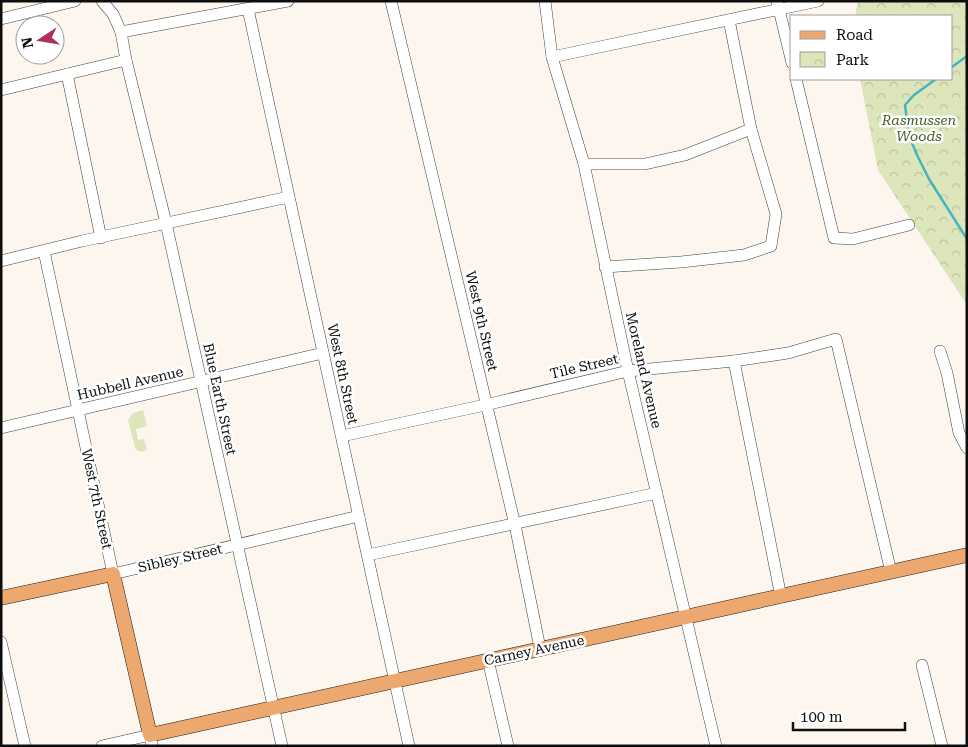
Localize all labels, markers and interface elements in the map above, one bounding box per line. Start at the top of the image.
north arrow [15,15,65,65]
legend [790,15,953,80]
text: Road [836,26,873,44]
text: N [18,36,36,50]
text: Park [836,51,870,69]
park label: Rasmussen Woods [881,112,956,144]
street label: West 9th Street [463,269,501,373]
street label: Moreland Avenue [623,310,665,430]
street label: West 8th Street [325,322,361,426]
street label: Blue Earth Street [200,341,240,457]
street label: Tile Street [548,350,620,382]
street label: Hubbell Avenue [75,363,185,403]
street label: West 7th Street [79,447,115,551]
street label: Sibley Street [136,541,224,575]
street label: Carney Avenue [482,632,586,668]
scale bar [793,700,906,732]
text: 100 m [800,708,843,726]

